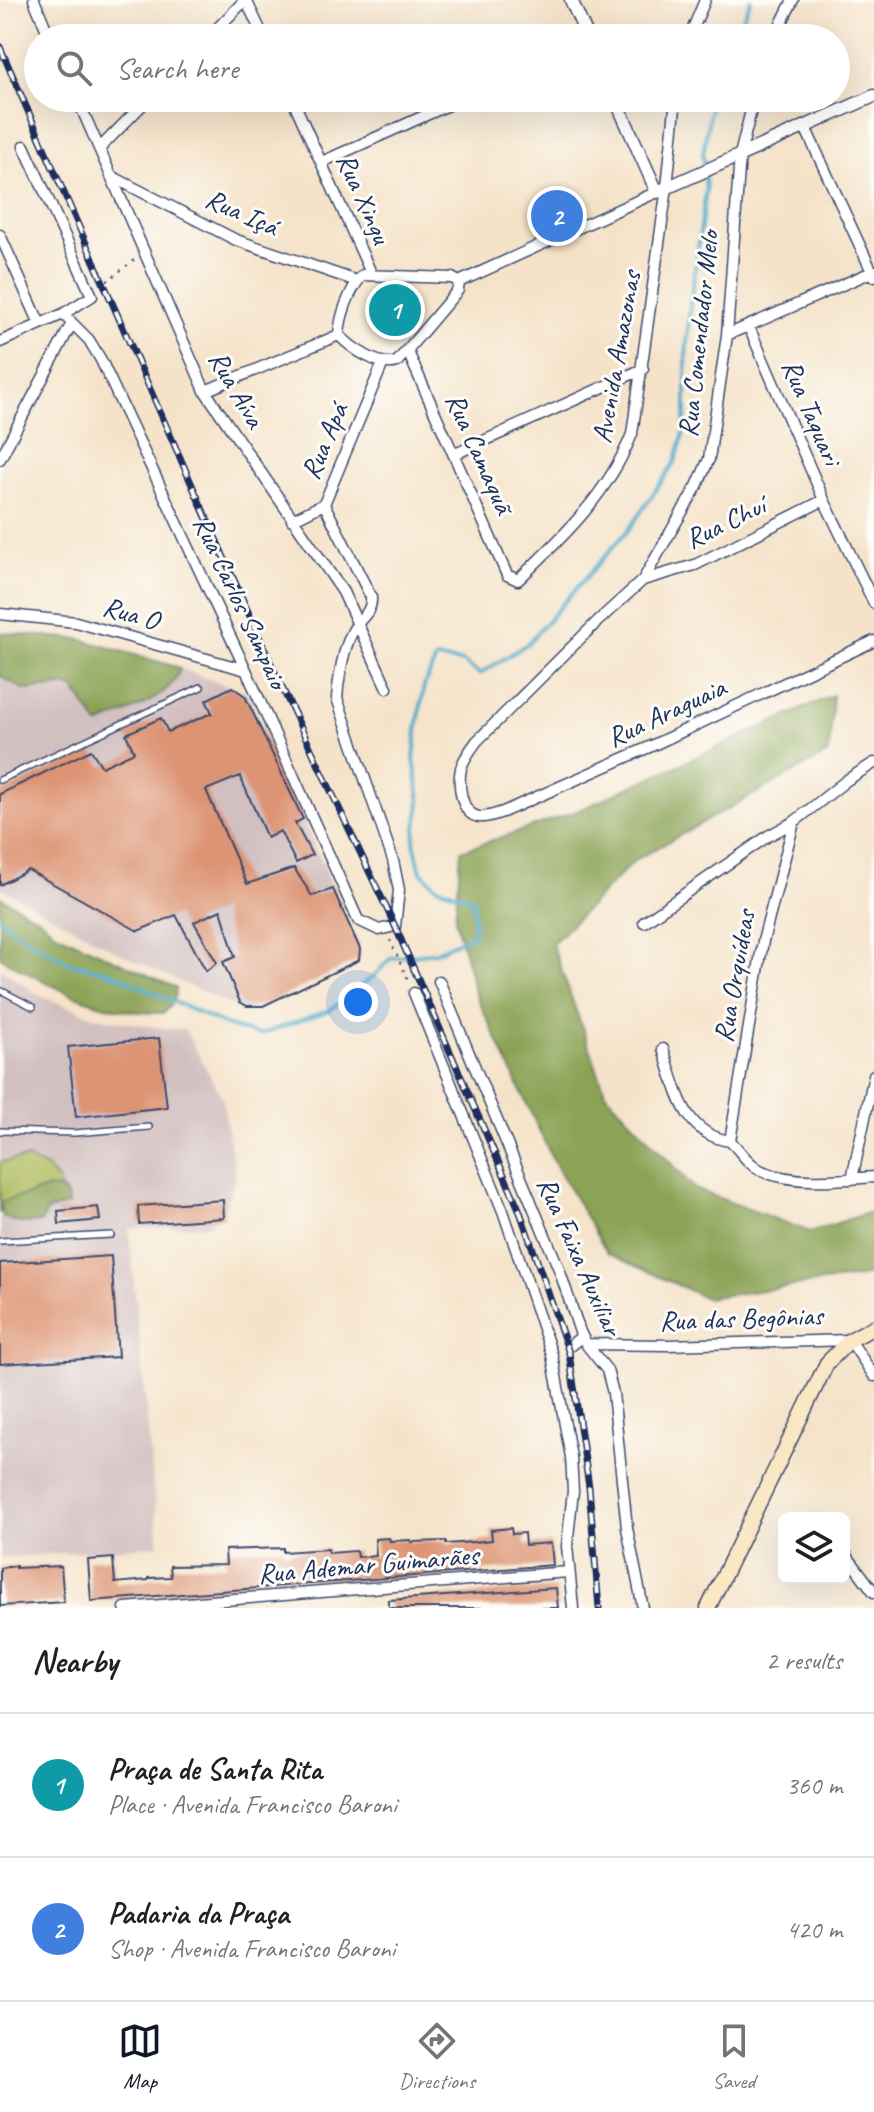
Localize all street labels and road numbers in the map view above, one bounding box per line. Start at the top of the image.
street label: Rua Xingu [329,147,400,250]
street label: Rua Içá [200,181,286,245]
street label: Rua Comendador Melo [670,226,727,439]
street label: Avenida Amazonas [584,266,649,446]
street label: Rua Aíva [201,344,274,435]
street label: Rua Taquari [774,354,851,474]
street label: Rua Camaquã [438,387,523,521]
street label: Rua Apá [292,395,357,484]
street label: Rua Chuí [679,485,776,556]
street label: Rua Carlos Sampaio [186,510,298,697]
street label: Rua O [99,588,166,638]
street label: Rua Araguaia [601,669,732,755]
street label: Rua Orquídeas [705,905,763,1045]
street label: Rua Faixa Auxiliar [529,1171,632,1343]
street label: Rua das Begônias [659,1298,826,1338]
street label: Rua Ademar Guimarães [256,1537,482,1591]

